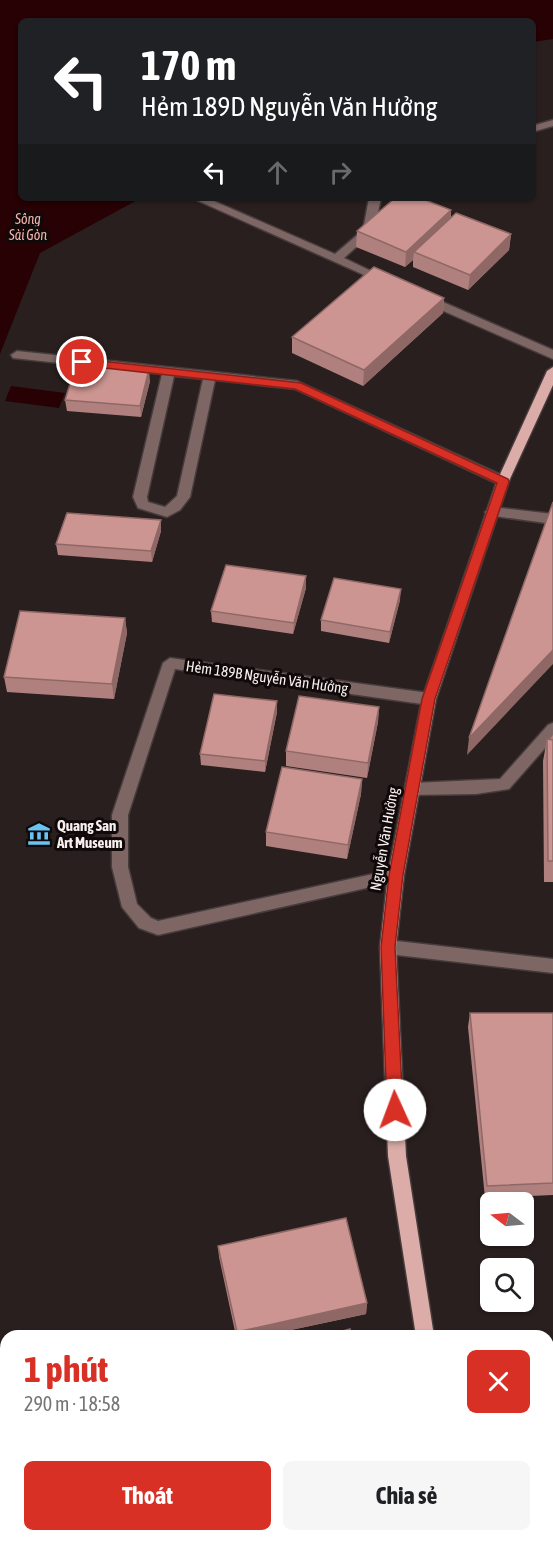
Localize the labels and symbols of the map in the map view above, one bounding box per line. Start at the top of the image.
water label: Sông Sài Gòn [8,211,47,243]
pin [56,336,107,387]
street label: Hẻm 189B Nguyễn Văn Hưởng [185,657,350,697]
street label: Nguyễn Văn Hưởng [367,785,402,892]
place label: Quang San Art Museum [56,817,123,851]
museum icon: Quang San Art Museum [26,821,52,847]
position arrow [363,1078,427,1142]
north arrow [480,1192,534,1246]

